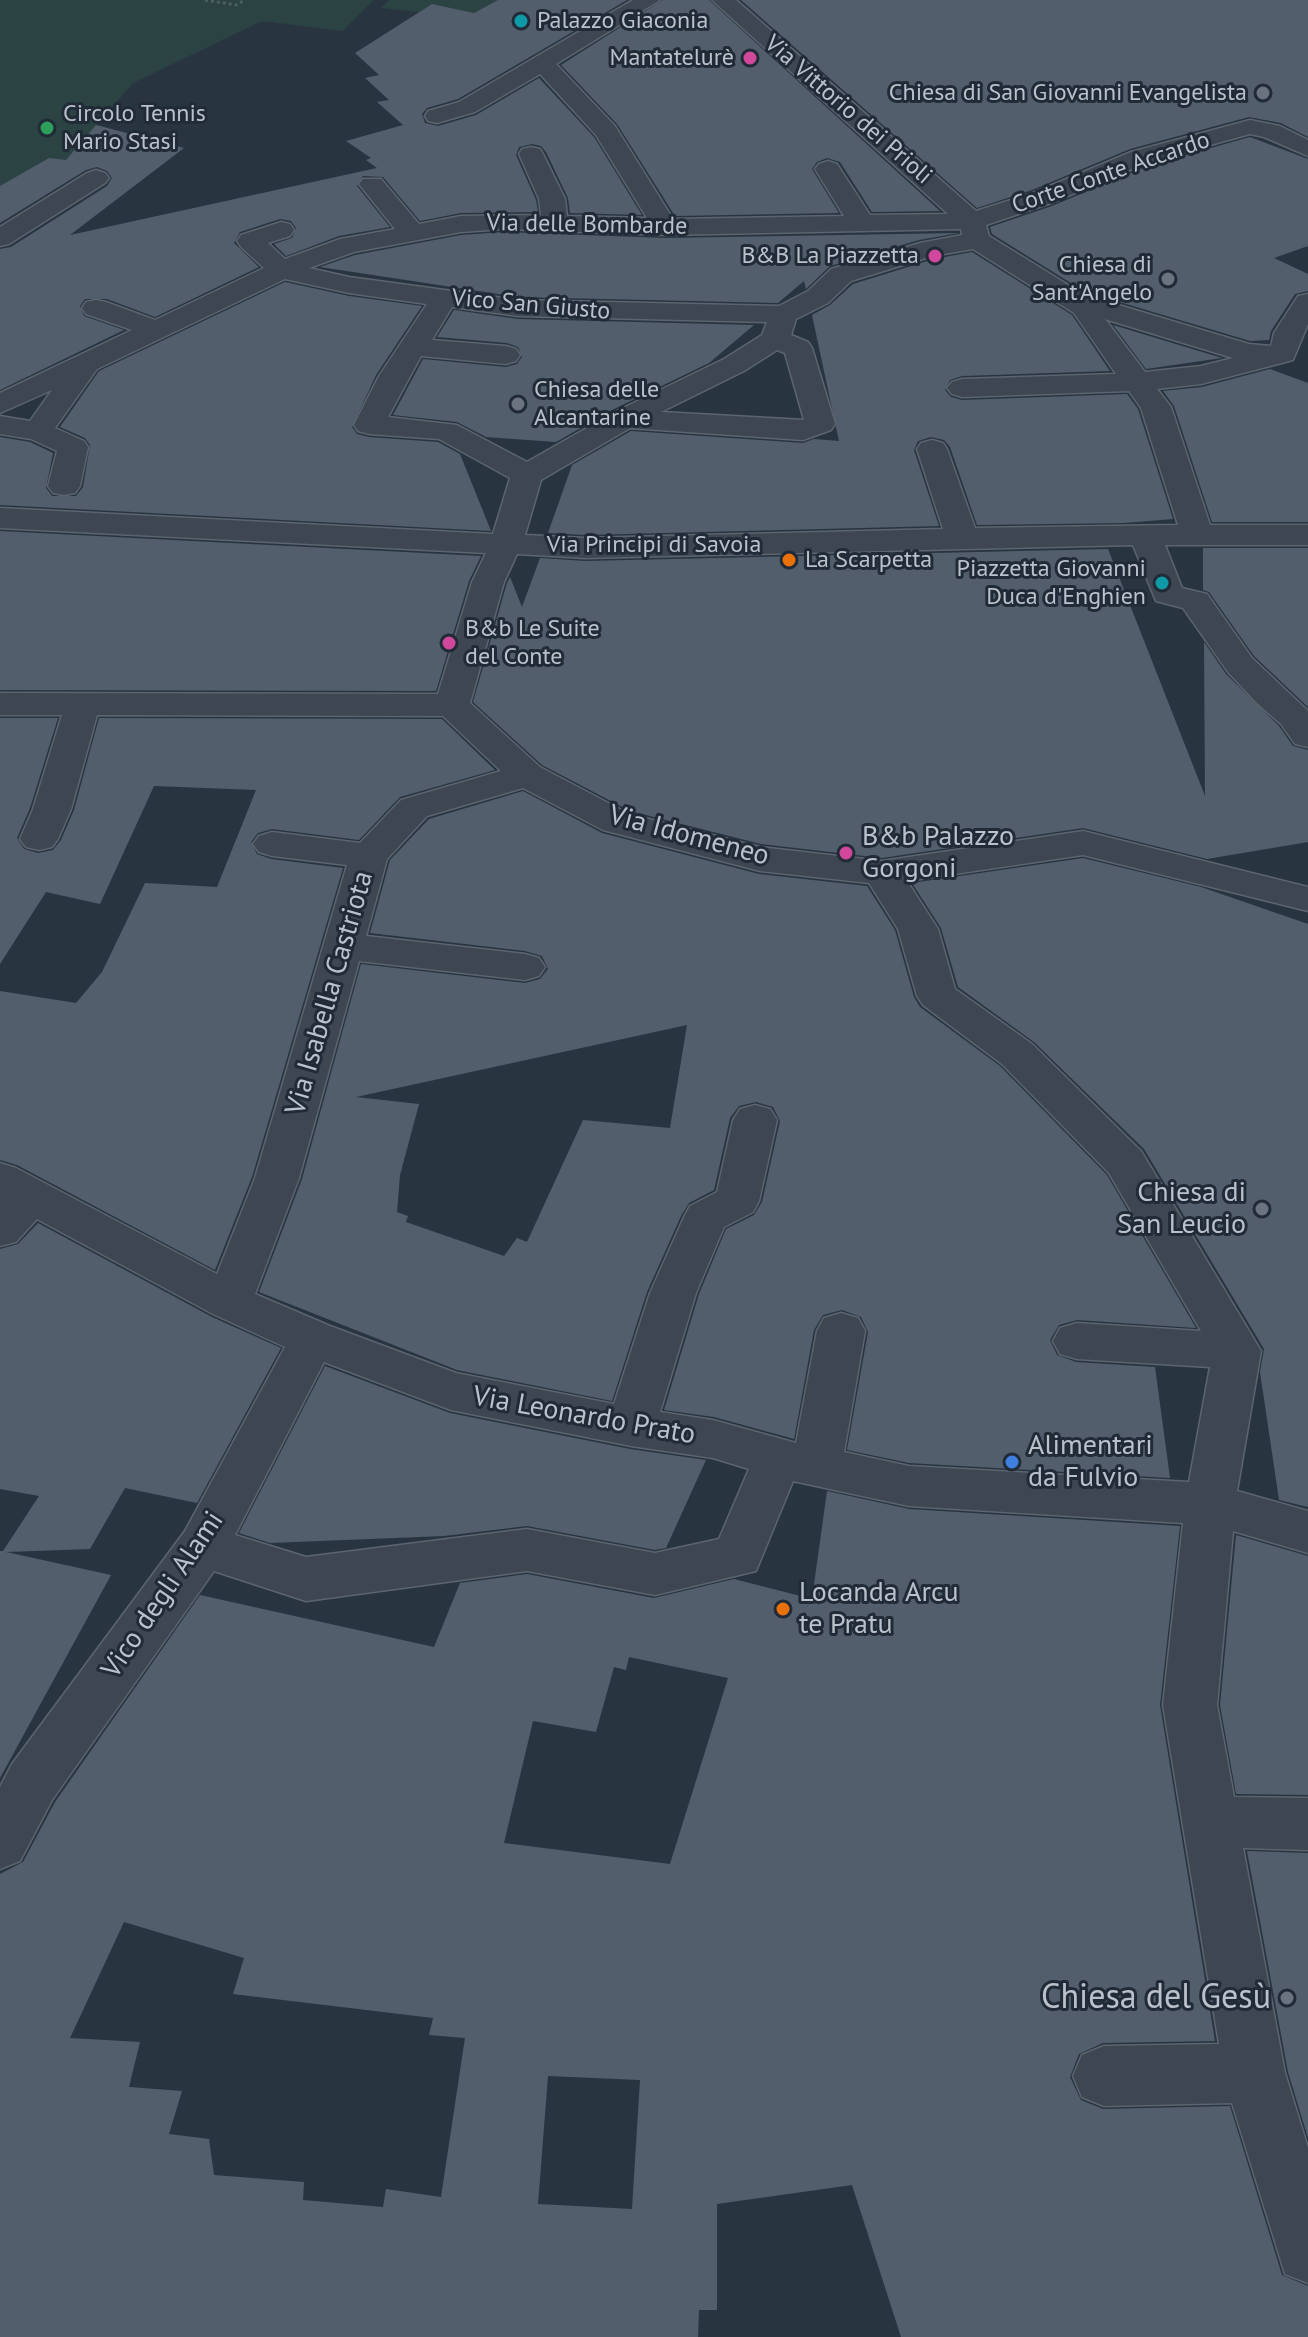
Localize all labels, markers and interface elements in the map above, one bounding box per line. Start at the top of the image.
place label: Palazzo Giaconia [537,7,708,35]
marker: Palazzo Giaconia [512,12,530,30]
street label: Via Vittorio dei Prioli [758,29,938,191]
place label: Mantatelurè [610,44,734,72]
marker: Mantatelurè [741,49,759,67]
place label: Chiesa di San Giovanni Evangelista [889,79,1247,107]
marker: Chiesa di San Giovanni Evangelista [1254,84,1272,102]
place label: Circolo Tennis Mario Stasi [63,100,206,156]
marker: Circolo Tennis Mario Stasi [38,119,56,137]
street label: Corte Conte Accardo [1008,126,1214,220]
street label: Via delle Bombarde [486,209,688,241]
place label: B&B La Piazzetta [742,242,919,270]
marker: B&B La Piazzetta [926,247,944,265]
place label: Chiesa di Sant'Angelo [1032,251,1152,307]
marker: Chiesa di Sant'Angelo [1159,270,1177,288]
street label: Vico San Giusto [451,284,611,326]
place label: Chiesa delle Alcantarine [534,376,659,432]
marker: Chiesa delle Alcantarine [509,395,527,413]
street label: Via Principi di Savoia [547,531,761,559]
place label: La Scarpetta [805,546,932,574]
marker: La Scarpetta [780,551,798,569]
place label: Piazzetta Giovanni Duca d'Enghien [957,555,1146,611]
marker: Piazzetta Giovanni Duca d'Enghien [1153,574,1171,592]
place label: B&b Le Suite del Conte [465,615,600,671]
marker: B&b Le Suite del Conte [440,634,458,652]
street label: Via Idomeneo [605,799,773,873]
place label: B&b Palazzo Gorgoni [862,820,1014,886]
marker: B&b Palazzo Gorgoni [837,844,855,862]
street label: Via Isabella Castriota [279,867,381,1119]
place label: Chiesa di San Leucio [1117,1176,1246,1242]
marker: Chiesa di San Leucio [1253,1200,1271,1218]
street label: Via Leonardo Prato [470,1380,698,1452]
place label: Alimentari da Fulvio [1028,1429,1153,1495]
marker: Alimentari da Fulvio [1003,1453,1021,1471]
street label: Vico degli Alami [95,1505,231,1685]
place label: Locanda Arcu te Pratu [799,1576,959,1642]
marker: Locanda Arcu te Pratu [774,1600,792,1618]
place label: Chiesa del Gesù [1041,1978,1271,2018]
marker: Chiesa del Gesù [1278,1989,1296,2007]

